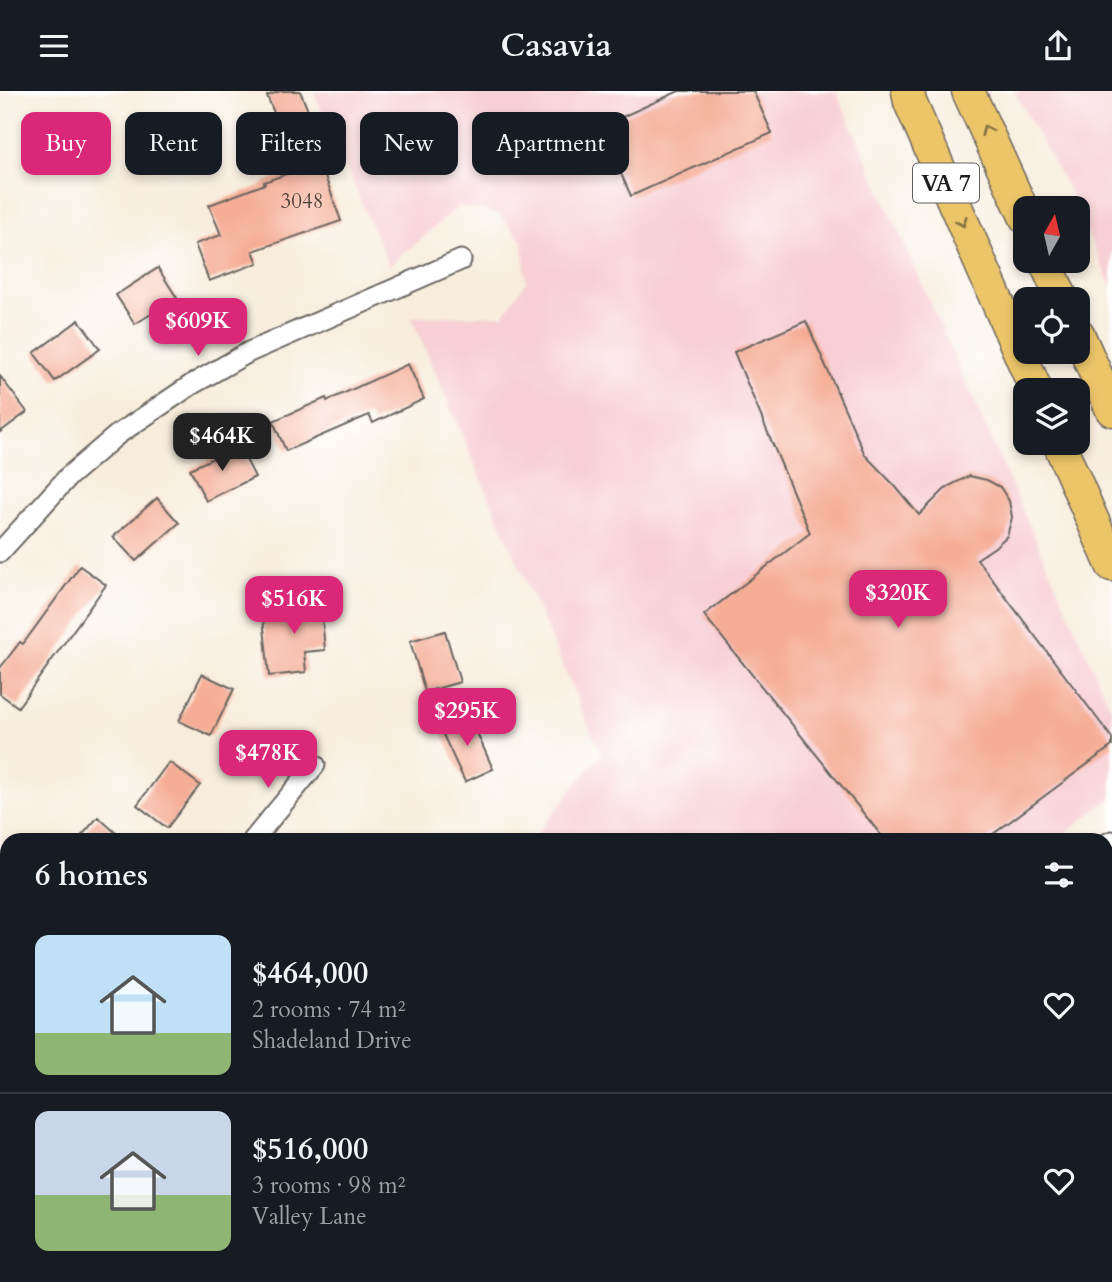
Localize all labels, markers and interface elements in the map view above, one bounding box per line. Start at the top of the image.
text: Casavia [500,24,612,68]
icon: menu [35,27,73,65]
icon: share [1039,27,1077,65]
chip: Buy [21,112,111,175]
chip: Rent [125,112,222,175]
chip: Filters [236,112,346,175]
chip: New [360,112,458,175]
chip: Apartment [472,112,629,175]
one-way arrow [980,125,994,137]
road number: VA 7 [913,163,979,202]
house number: 3048 [280,187,324,216]
north arrow [1013,196,1090,273]
map controls [1013,196,1090,455]
one-way arrow [954,215,968,227]
button: locate [1013,287,1090,364]
pin: $609K [149,299,247,358]
text: $609K [165,305,231,336]
button: layers [1013,378,1090,455]
pin: $464K [173,413,271,473]
text: $464K [189,420,255,451]
pin: $320K [849,571,947,630]
pin: $516K [245,577,343,636]
text: $320K [865,577,931,608]
text: $516K [261,583,327,614]
pin: $295K [418,689,516,748]
text: $295K [434,695,500,726]
pin: $478K [219,731,317,790]
text: $478K [235,737,301,768]
text: 6 homes [35,855,148,896]
icon: filters [1040,856,1078,894]
text: $464,000 [252,953,368,994]
icon: home [91,963,175,1047]
icon: heart [1040,986,1078,1024]
text: 2 rooms · 74 m² [252,994,405,1025]
text: Shadeland Drive [252,1025,412,1056]
text: $516,000 [252,1129,368,1170]
icon: home [91,1139,175,1223]
icon: heart [1040,1162,1078,1200]
text: 3 rooms · 98 m² [252,1170,405,1201]
text: Valley Lane [252,1201,367,1232]

